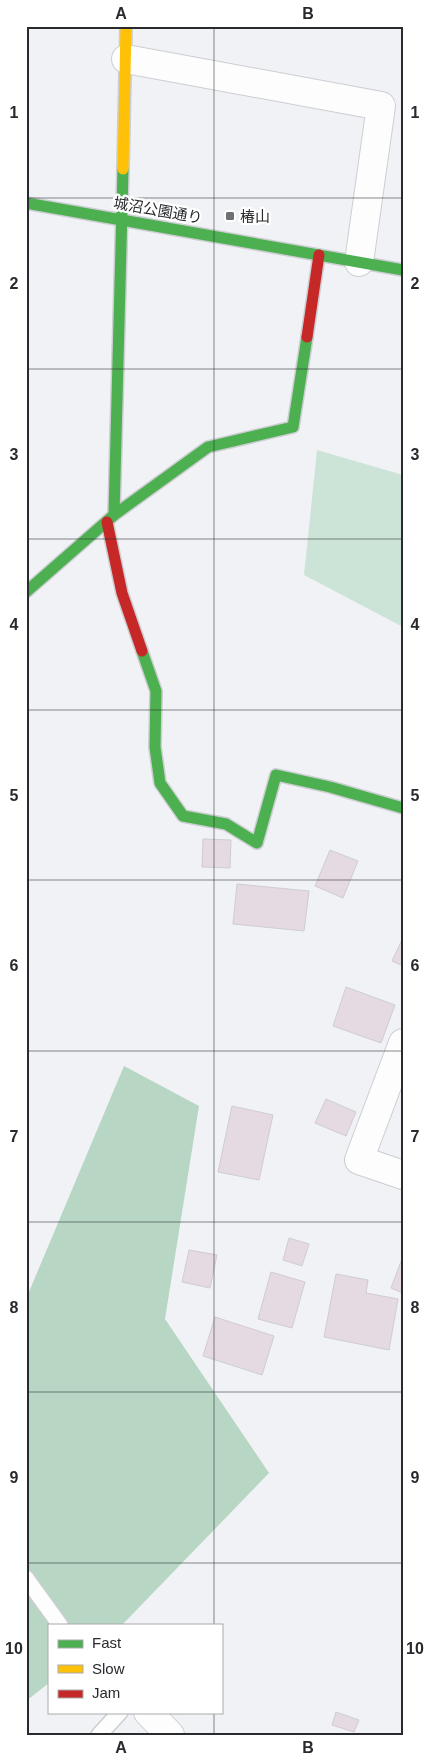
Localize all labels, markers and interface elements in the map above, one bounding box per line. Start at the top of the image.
text: A [115,5,127,22]
text: B [302,5,314,22]
text: 1 [10,104,19,121]
text: 1 [411,104,420,121]
street label: 城沼公園通り [112,194,204,226]
place label: 椿山 [240,208,270,225]
marker: 椿山 [224,210,236,222]
text: 2 [10,275,19,292]
text: 2 [411,275,420,292]
text: 3 [10,446,19,463]
text: 3 [411,446,420,463]
text: 4 [10,616,19,633]
text: 4 [411,616,420,633]
text: 5 [10,787,19,804]
text: 5 [411,787,420,804]
text: 6 [10,957,19,974]
text: 6 [411,957,420,974]
text: 7 [10,1128,19,1145]
text: 7 [411,1128,420,1145]
text: 8 [10,1299,19,1316]
text: 8 [411,1299,420,1316]
text: 9 [10,1469,19,1486]
text: 9 [411,1469,420,1486]
legend [48,1624,222,1714]
text: Fast [92,1634,122,1651]
text: 10 [5,1640,23,1657]
text: 10 [406,1640,424,1657]
text: Slow [92,1660,125,1677]
text: Jam [92,1684,120,1701]
text: A [115,1739,127,1756]
text: B [302,1739,314,1756]

